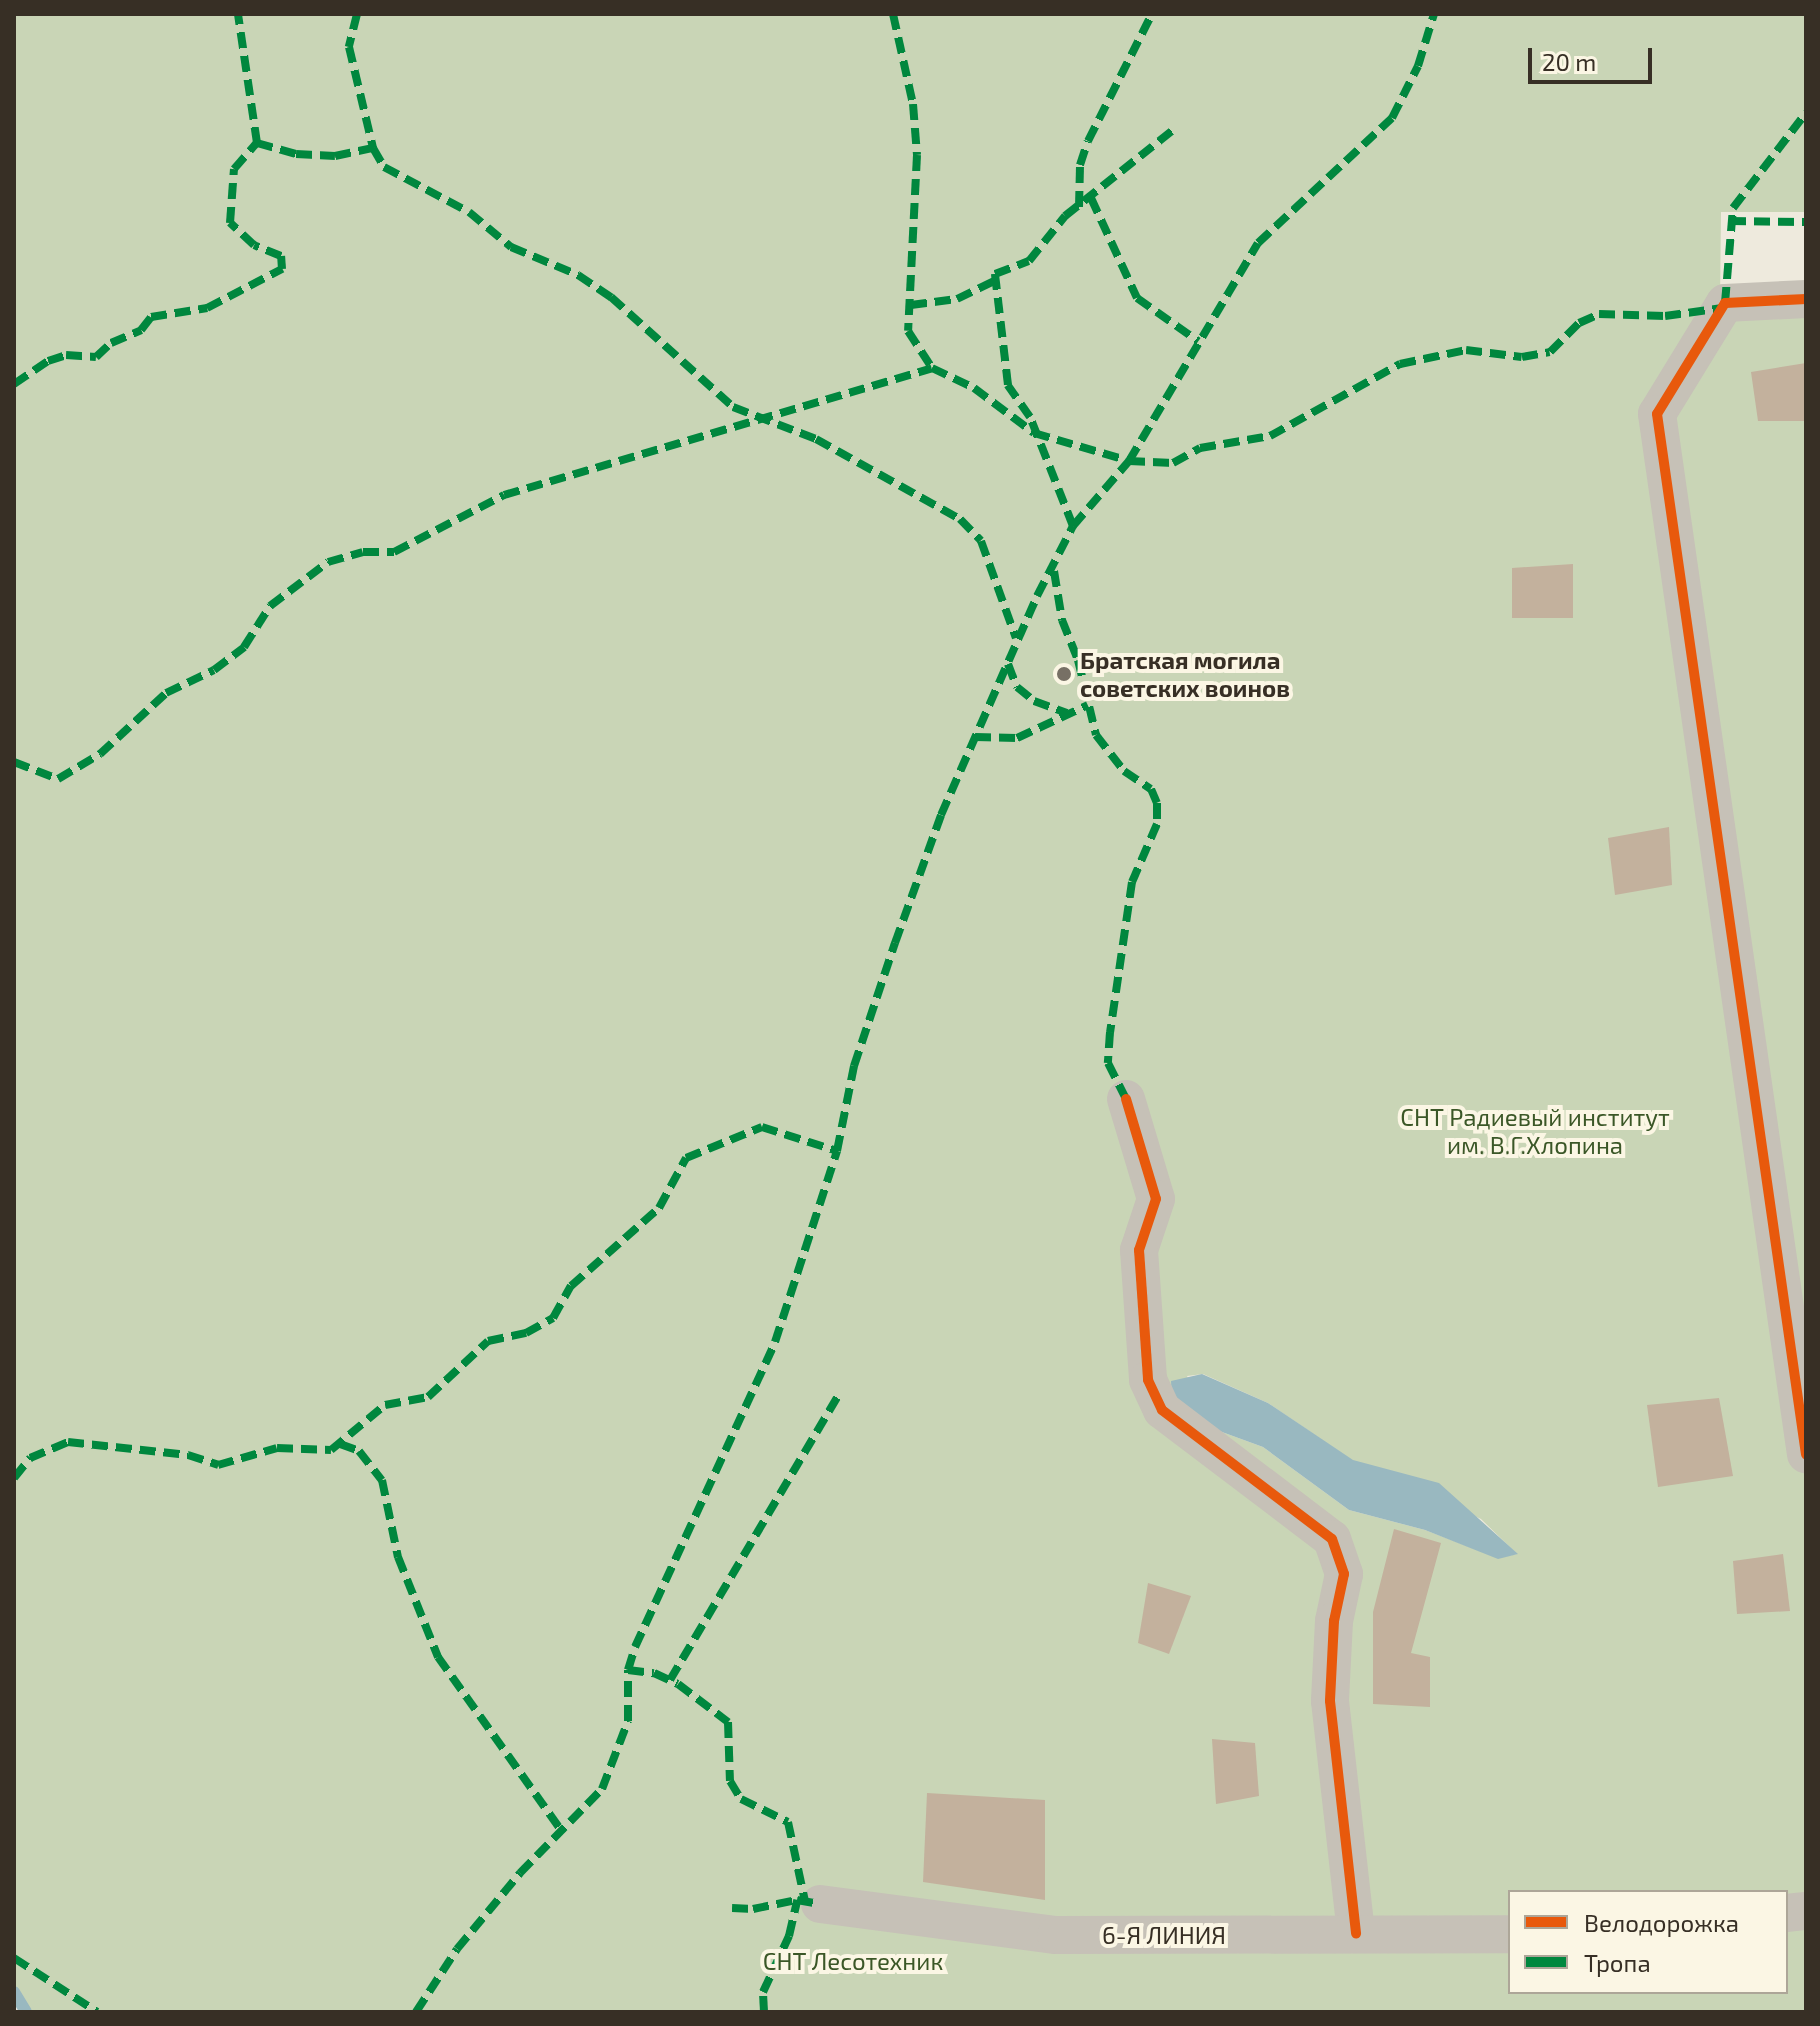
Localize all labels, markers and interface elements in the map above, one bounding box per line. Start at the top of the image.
scale bar [1532,32,1656,82]
text: 20 m [1542,47,1596,76]
place label: Братская могила советских воинов [1080,646,1290,702]
marker: Братская могила советских воинов [1055,665,1073,683]
park label: СНТ Радиевый институт им. В.Г.Хлопина [1400,1103,1670,1159]
legend [1508,1890,1788,1994]
text: Велодорожка [1584,1908,1739,1937]
street label: 6-Я ЛИНИЯ [1102,1921,1226,1949]
park label: СНТ Лесотехник [763,1947,943,1975]
text: Тропа [1584,1948,1651,1977]

